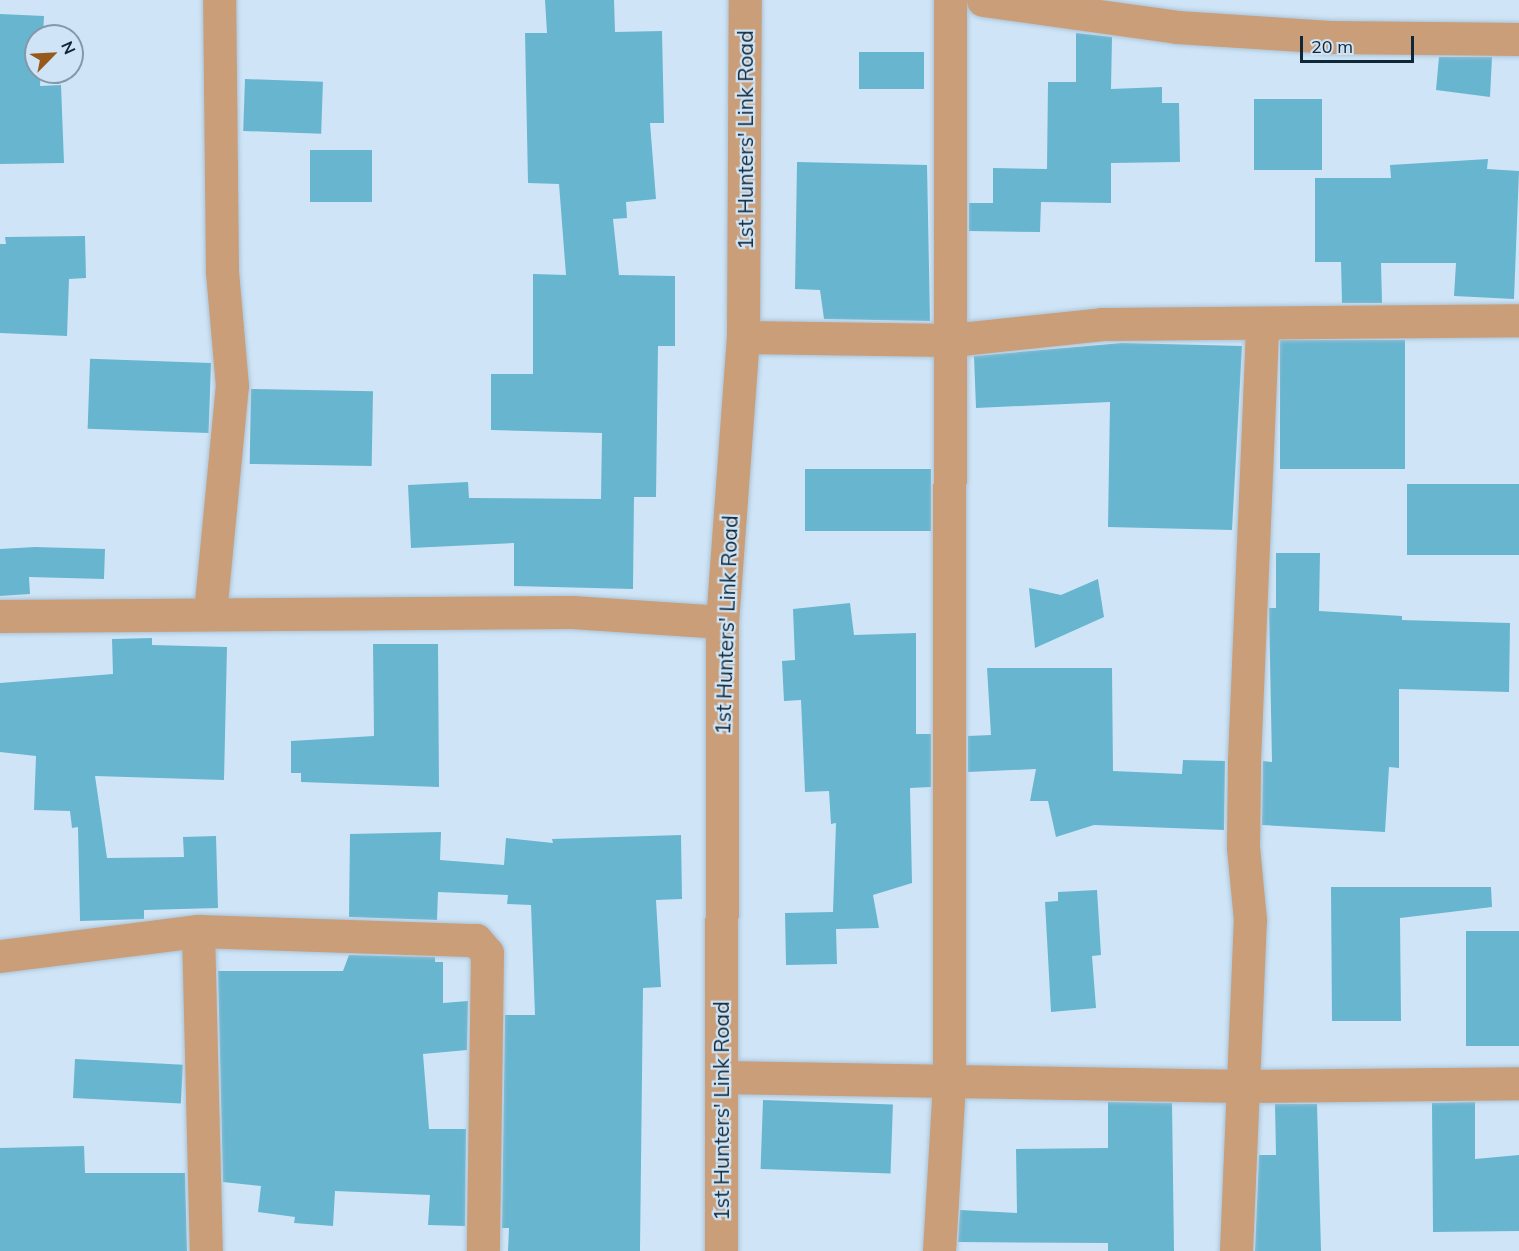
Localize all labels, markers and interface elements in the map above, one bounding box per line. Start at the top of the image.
north arrow [24,24,84,84]
scale bar [1303,24,1417,62]
street label: 1st Hunters' Link Road [732,30,758,250]
text: 20 m [1311,35,1353,58]
text: N [57,38,80,57]
street label: 1st Hunters' Link Road [710,515,742,735]
street label: 1st Hunters' Link Road [708,1001,734,1221]

